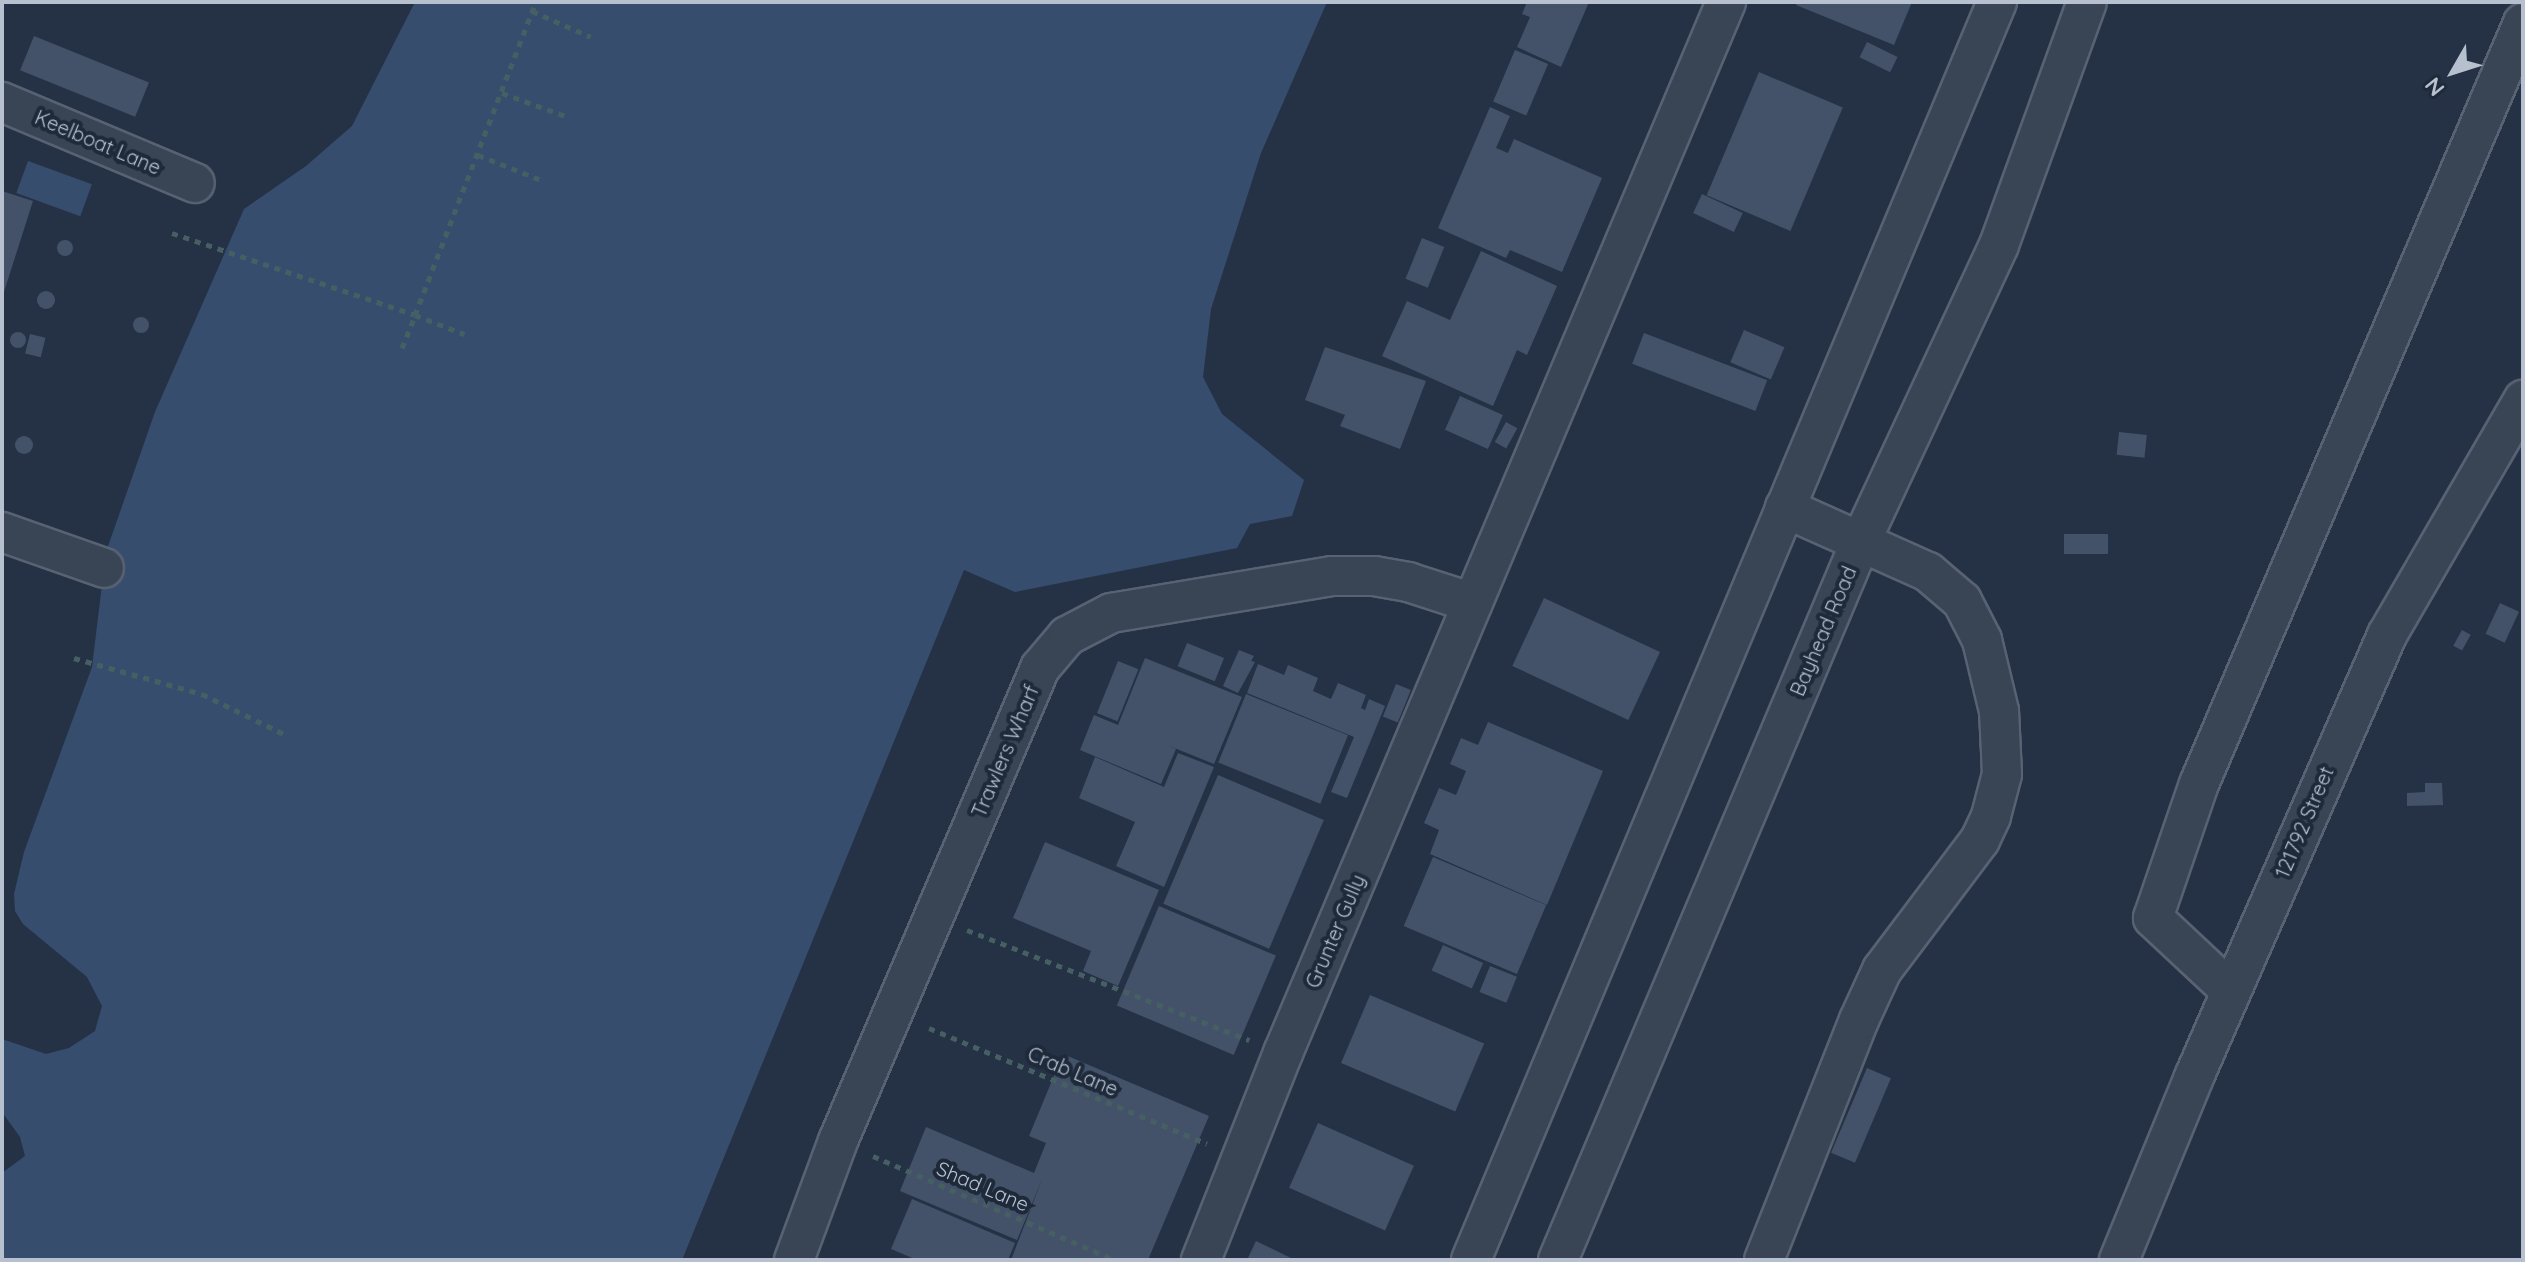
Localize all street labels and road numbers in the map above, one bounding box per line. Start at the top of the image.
street label: Keelboat Lane [31,105,165,179]
street label: Bayhead Road [1785,563,1861,699]
street label: Trawlers Wharf [966,681,1044,821]
street label: 121792 Street [2270,763,2338,881]
street label: Grunter Gully [1300,871,1370,991]
street label: Crab Lane [1024,1041,1122,1101]
street label: Shad Lane [933,1156,1033,1216]

